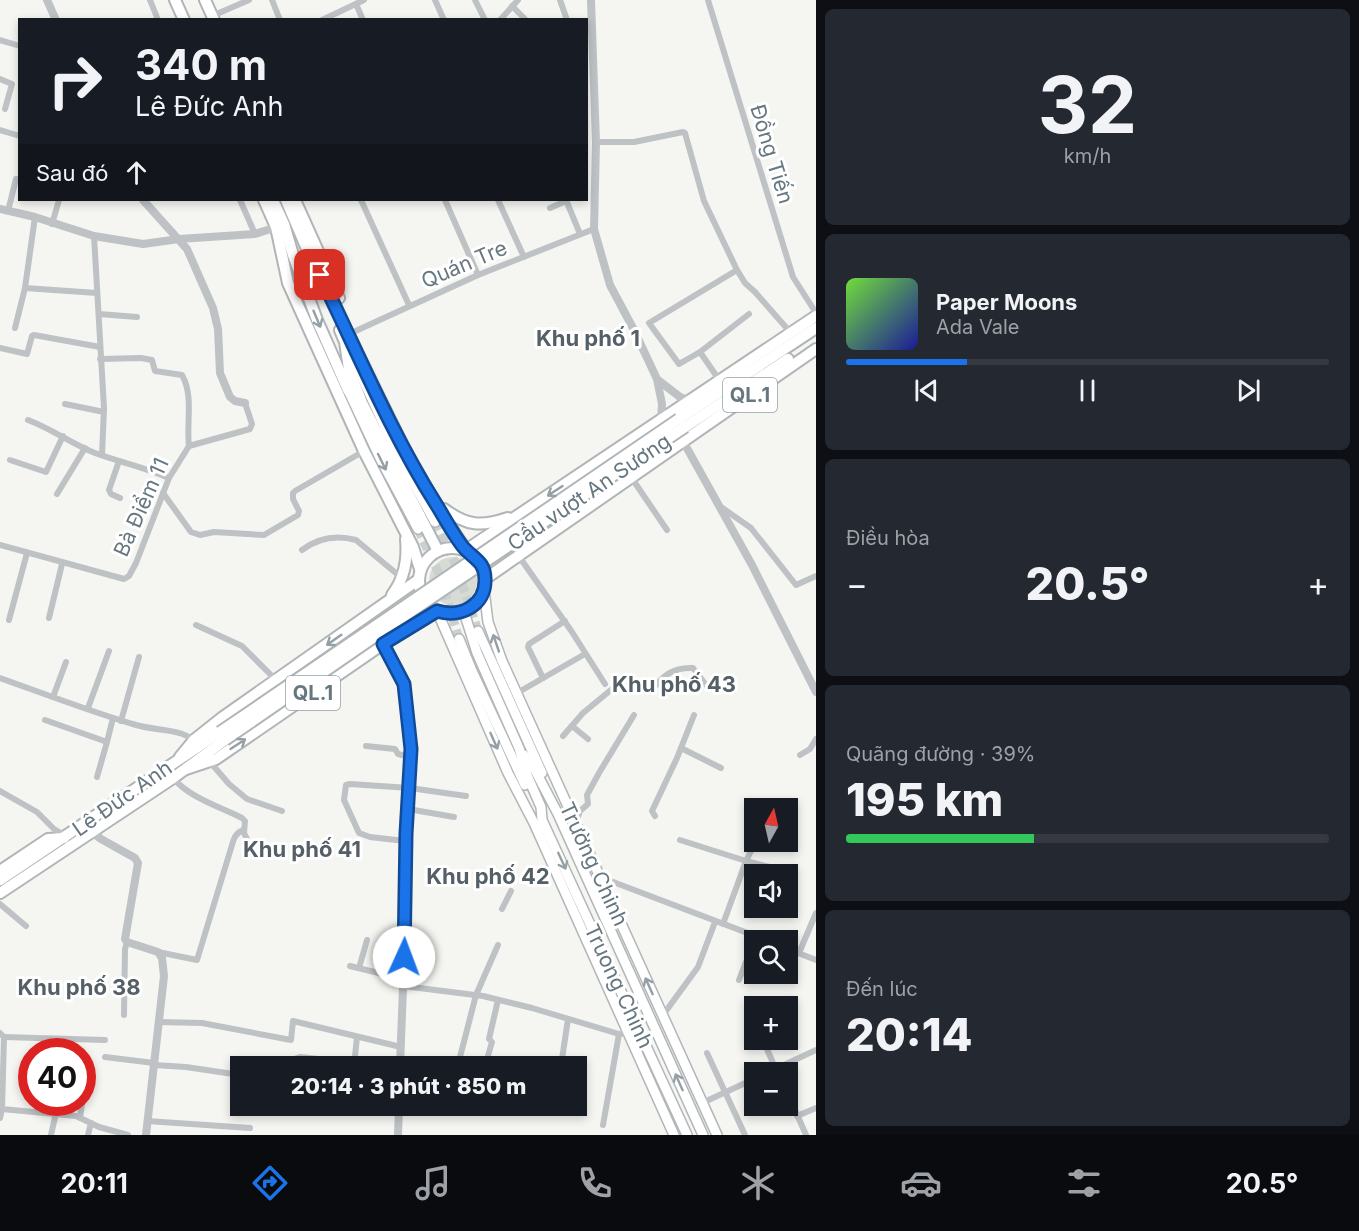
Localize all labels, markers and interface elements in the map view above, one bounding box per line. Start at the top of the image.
text: 340 m [135,39,267,90]
icon: right [36,42,114,120]
text: 32 [1038,57,1137,152]
text: Lê Đức Anh [135,90,283,123]
street label: Đồng Tiến [745,101,799,207]
text: km/h [1064,144,1111,168]
icon: ahead [120,156,153,189]
text: Sau đó [36,160,108,186]
street label: Quán Tre [417,235,511,293]
pin [294,249,345,300]
icon: arrive [303,258,336,291]
text: Paper Moons [936,289,1077,315]
one-way arrow [312,309,323,328]
text: Ada Vale [936,315,1019,339]
district label: Khu phố 1 [536,325,640,351]
icon: previous [910,374,943,407]
icon: pause [1071,374,1104,407]
icon: next [1232,374,1265,407]
road number: QL.1 [723,378,777,412]
street label: Cầu vượt An Sương [503,428,675,556]
one-way arrow [377,452,388,470]
street label: Bà Điểm 11 [108,454,174,560]
one-way arrow [547,484,564,497]
text: Điều hòa [846,526,930,550]
text: 20.5° [1026,556,1149,611]
text: − [846,564,868,604]
text: + [1307,564,1329,604]
one-way arrow [326,634,342,646]
one-way arrow [489,634,500,653]
district label: Khu phố 43 [612,671,736,697]
road number: QL.1 [286,676,340,710]
one-way arrow [489,732,500,750]
one-way arrow [229,738,246,750]
text: Quãng đường · 39% [846,742,1035,766]
street label: Lê Đức Anh [68,755,176,841]
text: 195 km [846,772,1003,827]
street label: Trường Chinh [554,798,634,930]
north arrow [744,798,798,852]
map controls [744,798,798,1116]
district label: Khu phố 41 [243,836,361,862]
one-way arrow [556,852,568,870]
district label: Khu phố 42 [426,863,550,889]
button: sound [744,864,798,918]
street label: Truong Chinh [579,920,659,1052]
position arrow [372,925,436,989]
button: search [744,930,798,984]
district label: Khu phố 38 [17,974,141,1000]
one-way arrow [643,977,655,995]
text: Đến lúc [846,977,918,1001]
button: + [744,996,798,1050]
text: 20:14 [846,1007,973,1062]
speed limit sign: 40 [18,1038,96,1116]
button: − [744,1062,798,1116]
text: 20:14 · 3 phút · 850 m [291,1073,526,1099]
one-way arrow [673,1073,685,1091]
icon: directions [249,1162,291,1204]
icon: music [412,1162,454,1204]
icon: phone [574,1162,616,1204]
icon: climate [737,1162,779,1204]
icon: car [900,1162,942,1204]
icon: filters [1063,1162,1105,1204]
text: 20:11 [60,1167,128,1200]
text: 20.5° [1226,1167,1299,1200]

